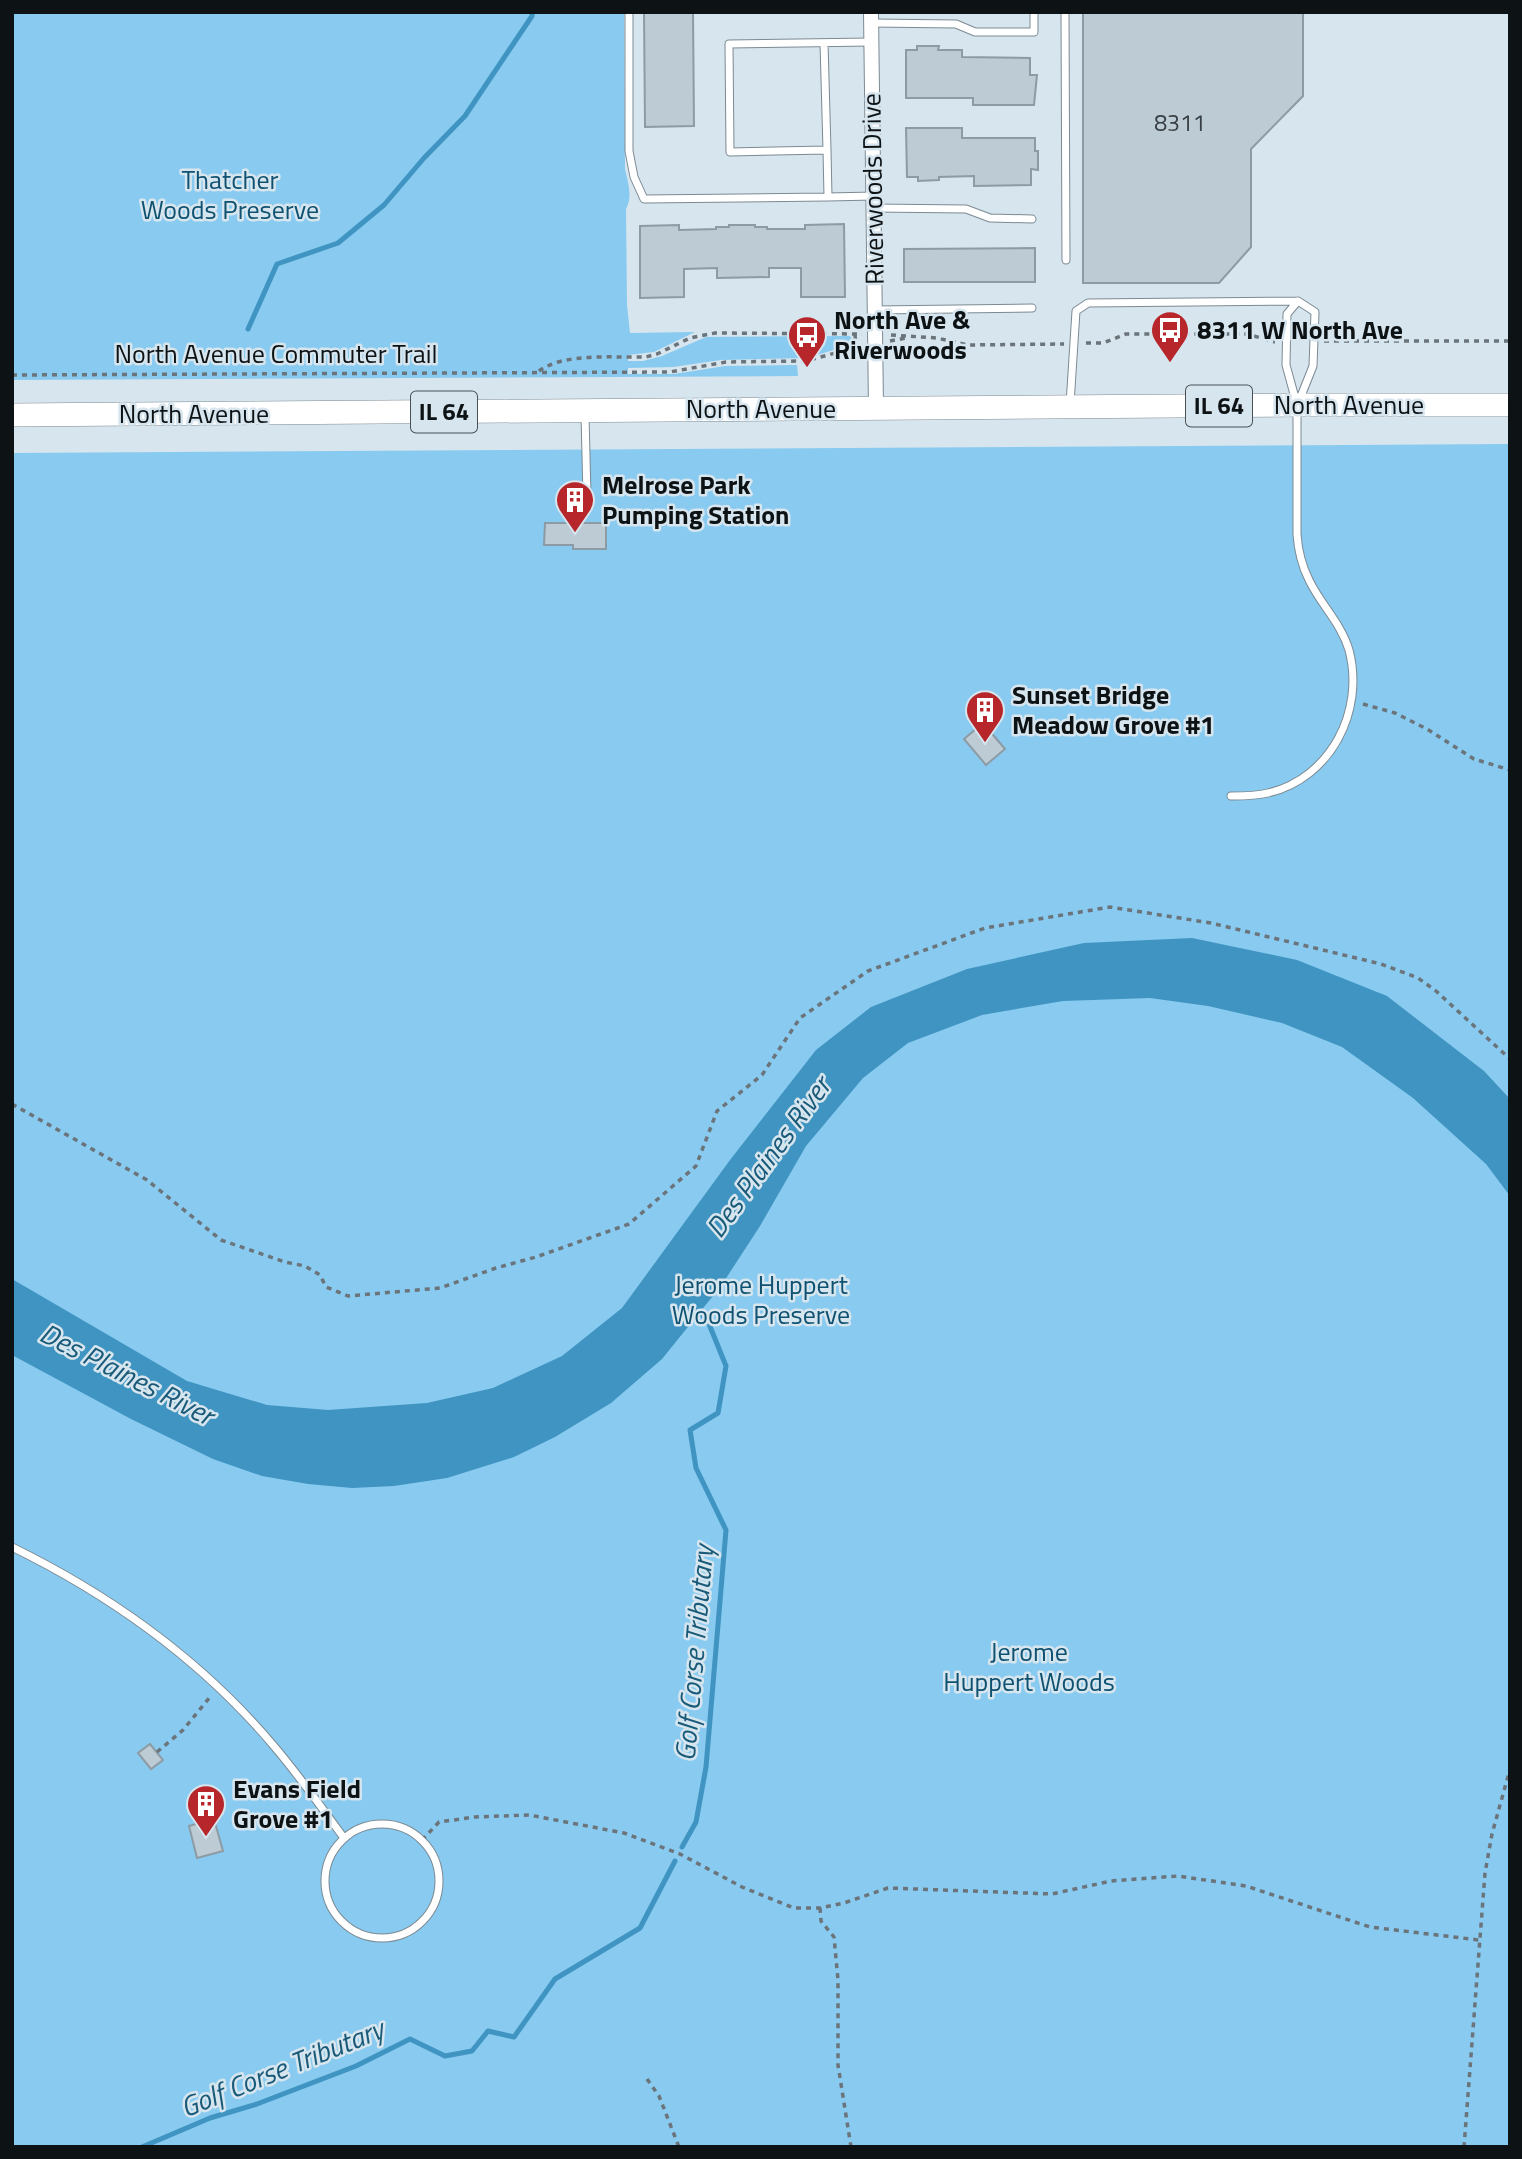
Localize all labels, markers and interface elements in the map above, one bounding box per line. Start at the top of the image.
street label: Riverwoods Drive [851,93,894,285]
house number: 8311 [1154,105,1206,140]
park label: Thatcher Woods Preserve [141,160,319,229]
place label: North Ave & Riverwoods [834,300,970,369]
bus stop icon: 8311 W North Ave [1149,309,1191,364]
place label: 8311 W North Ave [1197,310,1403,349]
bus stop icon: North Ave & Riverwoods [786,314,828,369]
street label: North Avenue Commuter Trail [114,334,438,373]
street label: North Avenue [1274,385,1424,424]
road number: IL 64 [1186,386,1252,426]
street label: North Avenue [686,389,836,428]
road number: IL 64 [411,391,477,432]
street label: North Avenue [119,394,269,433]
place label: Melrose Park Pumping Station [602,465,790,534]
building icon: Melrose Park Pumping Station [554,479,596,534]
place label: Sunset Bridge Meadow Grove #1 [1012,675,1215,744]
building icon: Sunset Bridge Meadow Grove #1 [964,689,1006,744]
water label: Des Plaines River [694,1065,843,1246]
park label: Jerome Huppert Woods Preserve [672,1265,850,1334]
water label: Des Plaines River [33,1311,224,1437]
water label: Golf Corse Tributary [663,1540,725,1763]
park label: Jerome Huppert Woods [943,1632,1115,1701]
place label: Evans Field Grove #1 [233,1769,361,1838]
building icon: Evans Field Grove #1 [185,1783,227,1838]
water label: Golf Corse Tributary [173,2006,393,2128]

